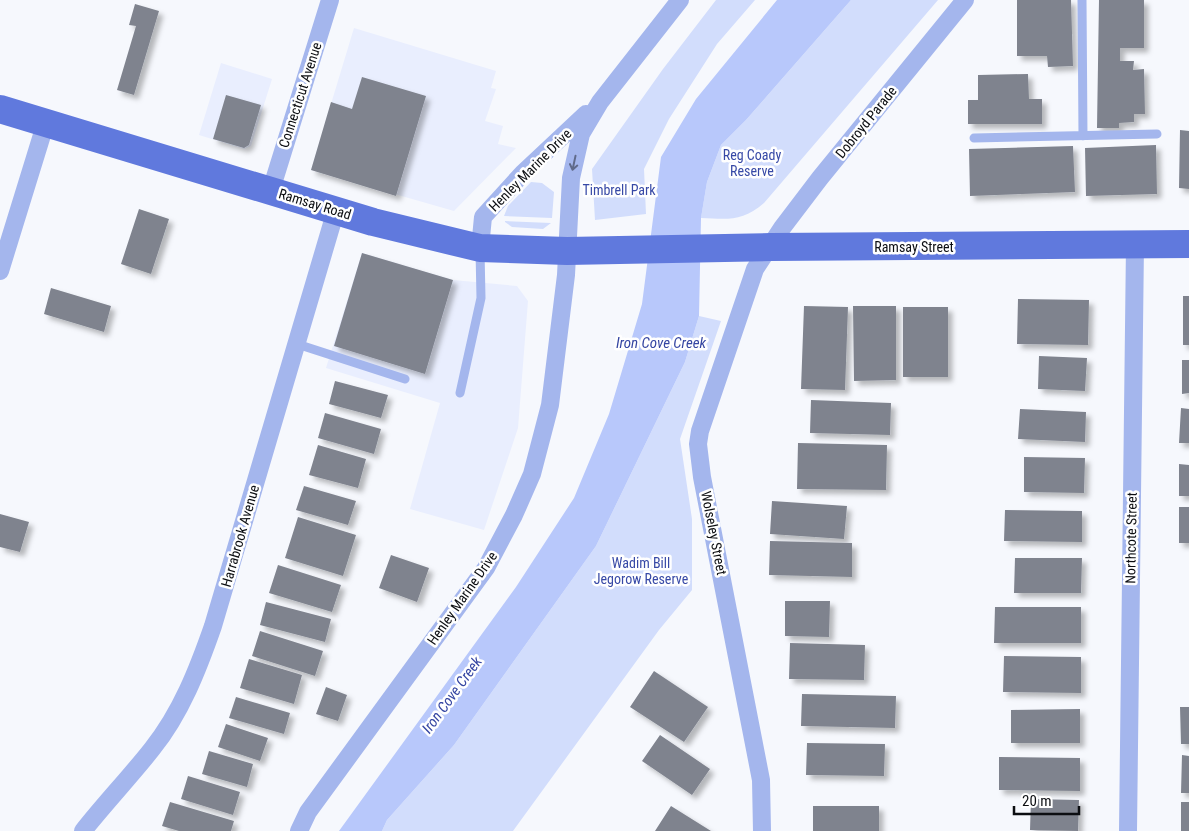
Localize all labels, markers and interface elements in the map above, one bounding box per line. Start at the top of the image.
street label: Connecticut Avenue [275,40,325,150]
street label: Dobroyd Parade [832,83,900,161]
street label: Henley Marine Drive [485,125,575,215]
park label: Reg Coady Reserve [723,147,781,179]
one-way arrow [569,154,578,170]
park label: Timbrell Park [582,182,656,198]
street label: Ramsay Road [277,185,353,223]
street label: Ramsay Street [874,239,954,255]
water label: Iron Cove Creek [616,334,707,352]
street label: Harrabrook Avenue [218,483,262,589]
street label: Wolseley Street [698,490,730,576]
street label: Northcote Street [1122,492,1140,584]
street label: Henley Marine Drive [424,548,500,648]
park label: Wadim Bill Jegorow Reserve [594,555,689,587]
water label: Iron Cove Creek [418,653,486,737]
scale bar [1014,784,1079,816]
text: 20 m [1022,792,1052,810]

